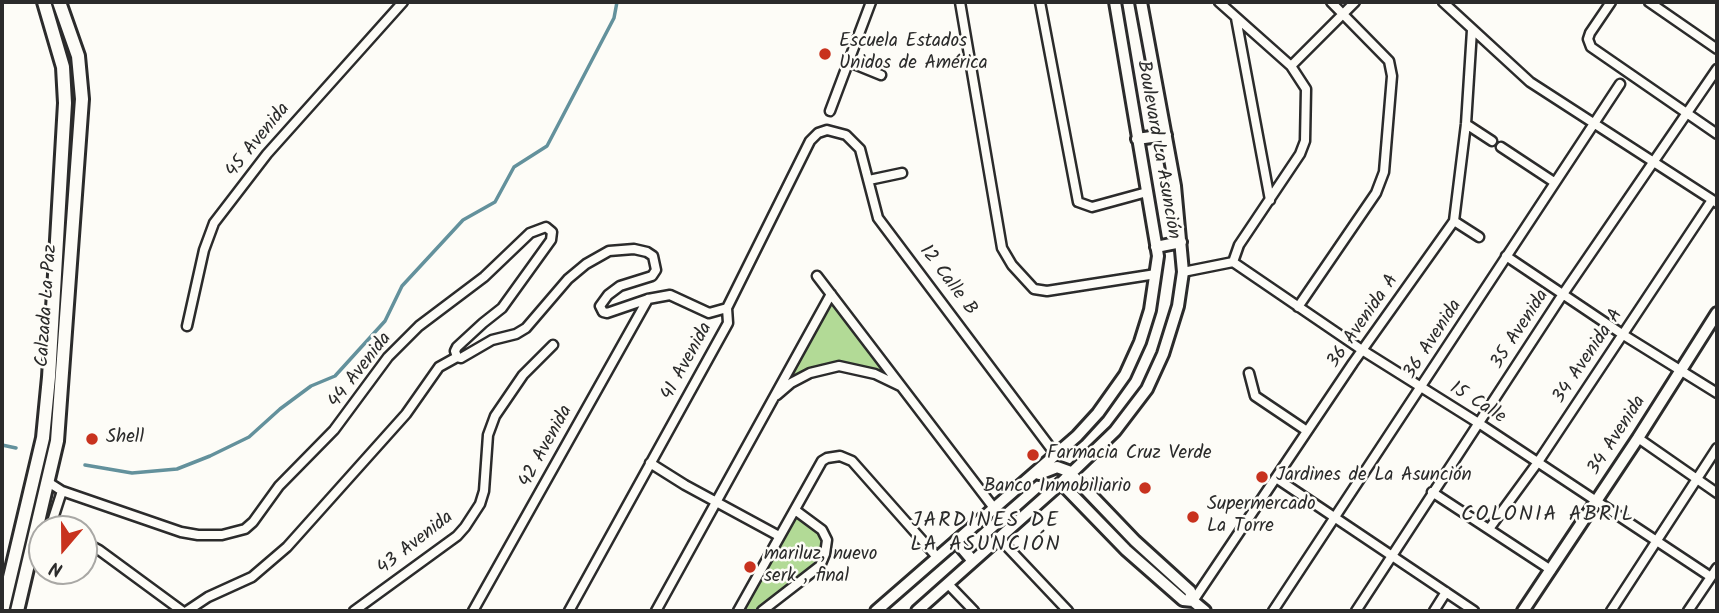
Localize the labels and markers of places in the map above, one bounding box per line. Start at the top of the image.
place label: Escuela Estados Unidos de América [839,32,988,76]
marker: Escuela Estados Unidos de América [817,46,833,62]
place label: Shell [106,428,144,450]
marker: Shell [84,431,100,447]
place label: Farmacia Cruz Verde [1047,444,1211,466]
marker: Farmacia Cruz Verde [1025,447,1041,463]
place label: Jardines de La Asunción [1276,466,1472,488]
marker: Jardines de La Asunción [1254,469,1270,485]
place label: Banco Inmobiliario [983,477,1131,499]
marker: Banco Inmobiliario [1137,480,1153,496]
place label: Supermercado La Torre [1207,495,1316,539]
marker: Supermercado La Torre [1185,509,1201,525]
place label: mariluz, nuevo serk , final [764,545,877,589]
marker: mariluz, nuevo serk , final [742,559,758,575]

